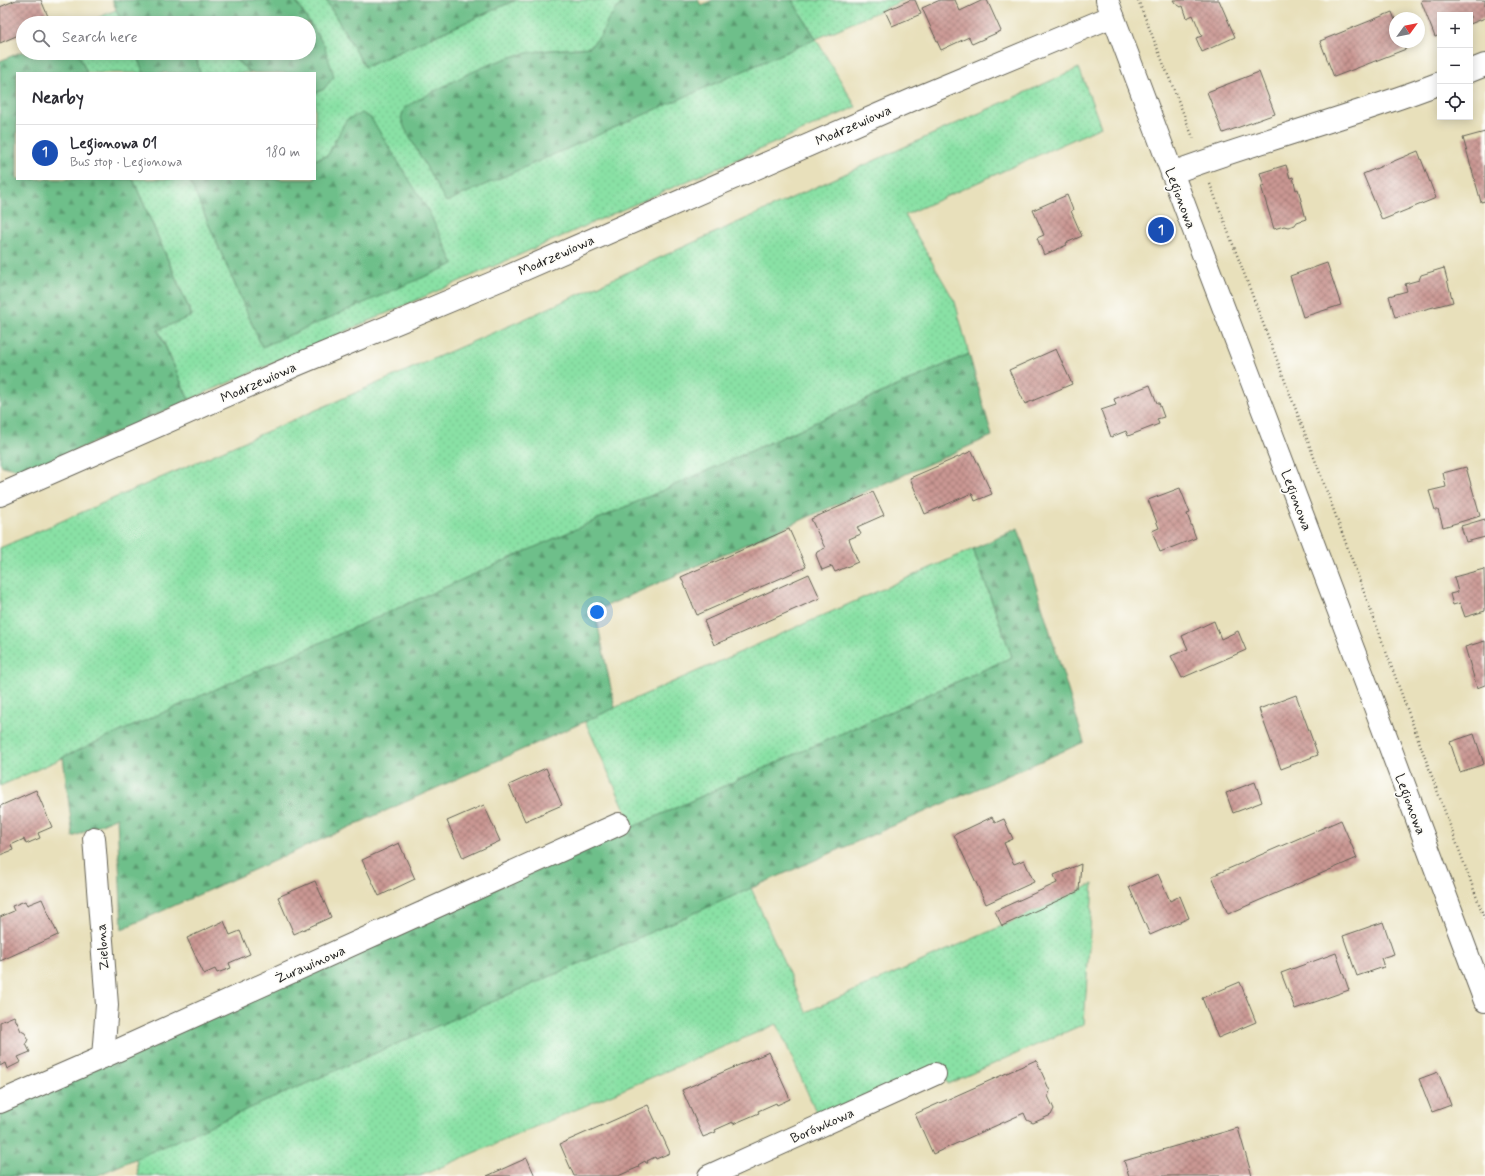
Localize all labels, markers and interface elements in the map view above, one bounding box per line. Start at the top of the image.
north arrow [1389,12,1425,48]
map controls [1437,12,1473,120]
button: + [1437,12,1473,48]
search box [16,16,316,60]
icon: search [30,27,52,49]
text: Search here [62,28,138,48]
button: − [1437,48,1473,84]
button: locate [1437,84,1473,120]
text: Nearby [32,87,84,109]
street label: Modrzewiowa [813,101,894,151]
text: Legionowa 01 [70,134,157,154]
text: 1 [42,144,48,161]
text: 180 m [265,144,300,161]
text: Bus stop · Legionowa [70,154,182,171]
street label: Legionowa [1158,165,1200,232]
pin: 1 [1148,215,1174,245]
street label: Modrzewiowa [516,231,597,281]
street label: Modrzewiowa [218,358,299,408]
street label: Legionowa [1274,467,1316,534]
your location [587,602,607,622]
street label: Legionowa [1388,771,1430,838]
street label: Zielona [92,923,114,971]
street label: Żurawinowa [273,941,348,988]
street label: Borówkowa [788,1104,857,1148]

